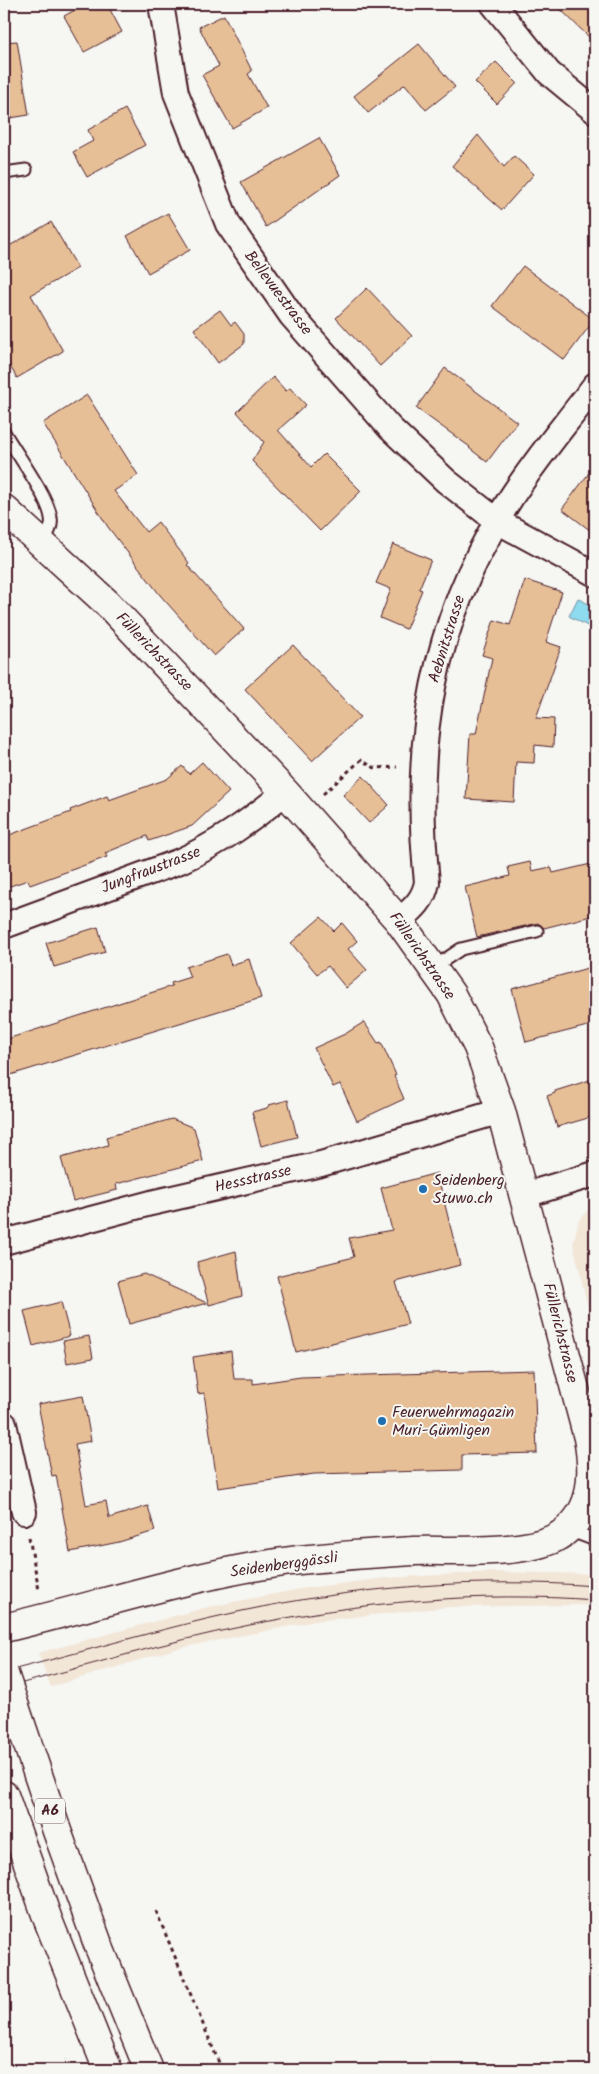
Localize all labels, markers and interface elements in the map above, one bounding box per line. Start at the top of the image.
street label: Bellevuestrasse [238,245,318,341]
street label: Aebnitstrasse [422,592,472,686]
street label: Füllerichstrasse [109,606,199,698]
street label: Jungfraustrasse [98,840,204,900]
street label: Füllerichstrasse [382,907,462,1005]
street label: Hessstrasse [212,1158,294,1200]
place label: Seidenberg Stuwo.ch [433,1168,505,1211]
marker: Seidenberg Stuwo.ch [417,1183,429,1195]
street label: Füllerichstrasse [535,1280,585,1386]
place label: Feuerwehrmagazin Muri-Gümligen [392,1400,514,1443]
marker: Feuerwehrmagazin Muri-Gümligen [376,1415,388,1427]
street label: Seidenberggässli [229,1545,341,1585]
road number: A6 [35,1798,65,1824]

